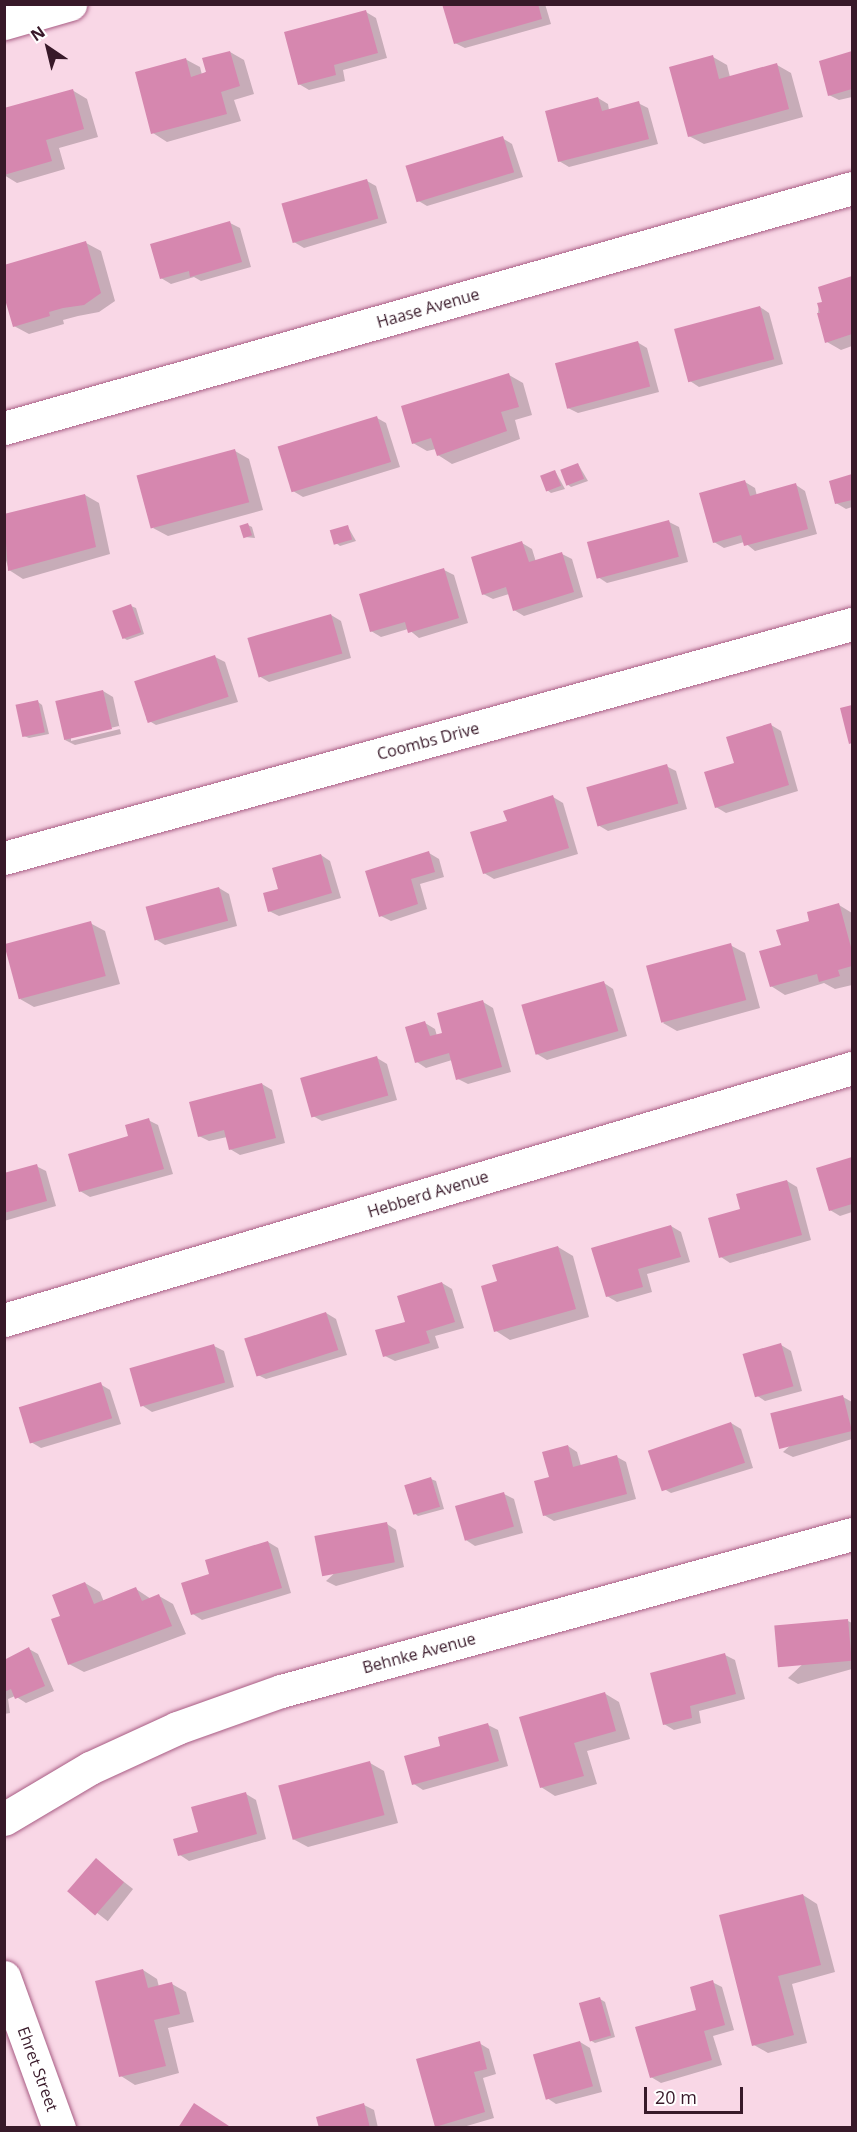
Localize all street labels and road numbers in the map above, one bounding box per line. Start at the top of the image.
street label: Haase Avenue [374,284,482,332]
street label: Coombs Drive [375,718,481,764]
street label: Hebberd Avenue [365,1166,491,1222]
street label: Behnke Avenue [360,1629,478,1677]
street label: Ehret Street [14,2024,62,2114]

